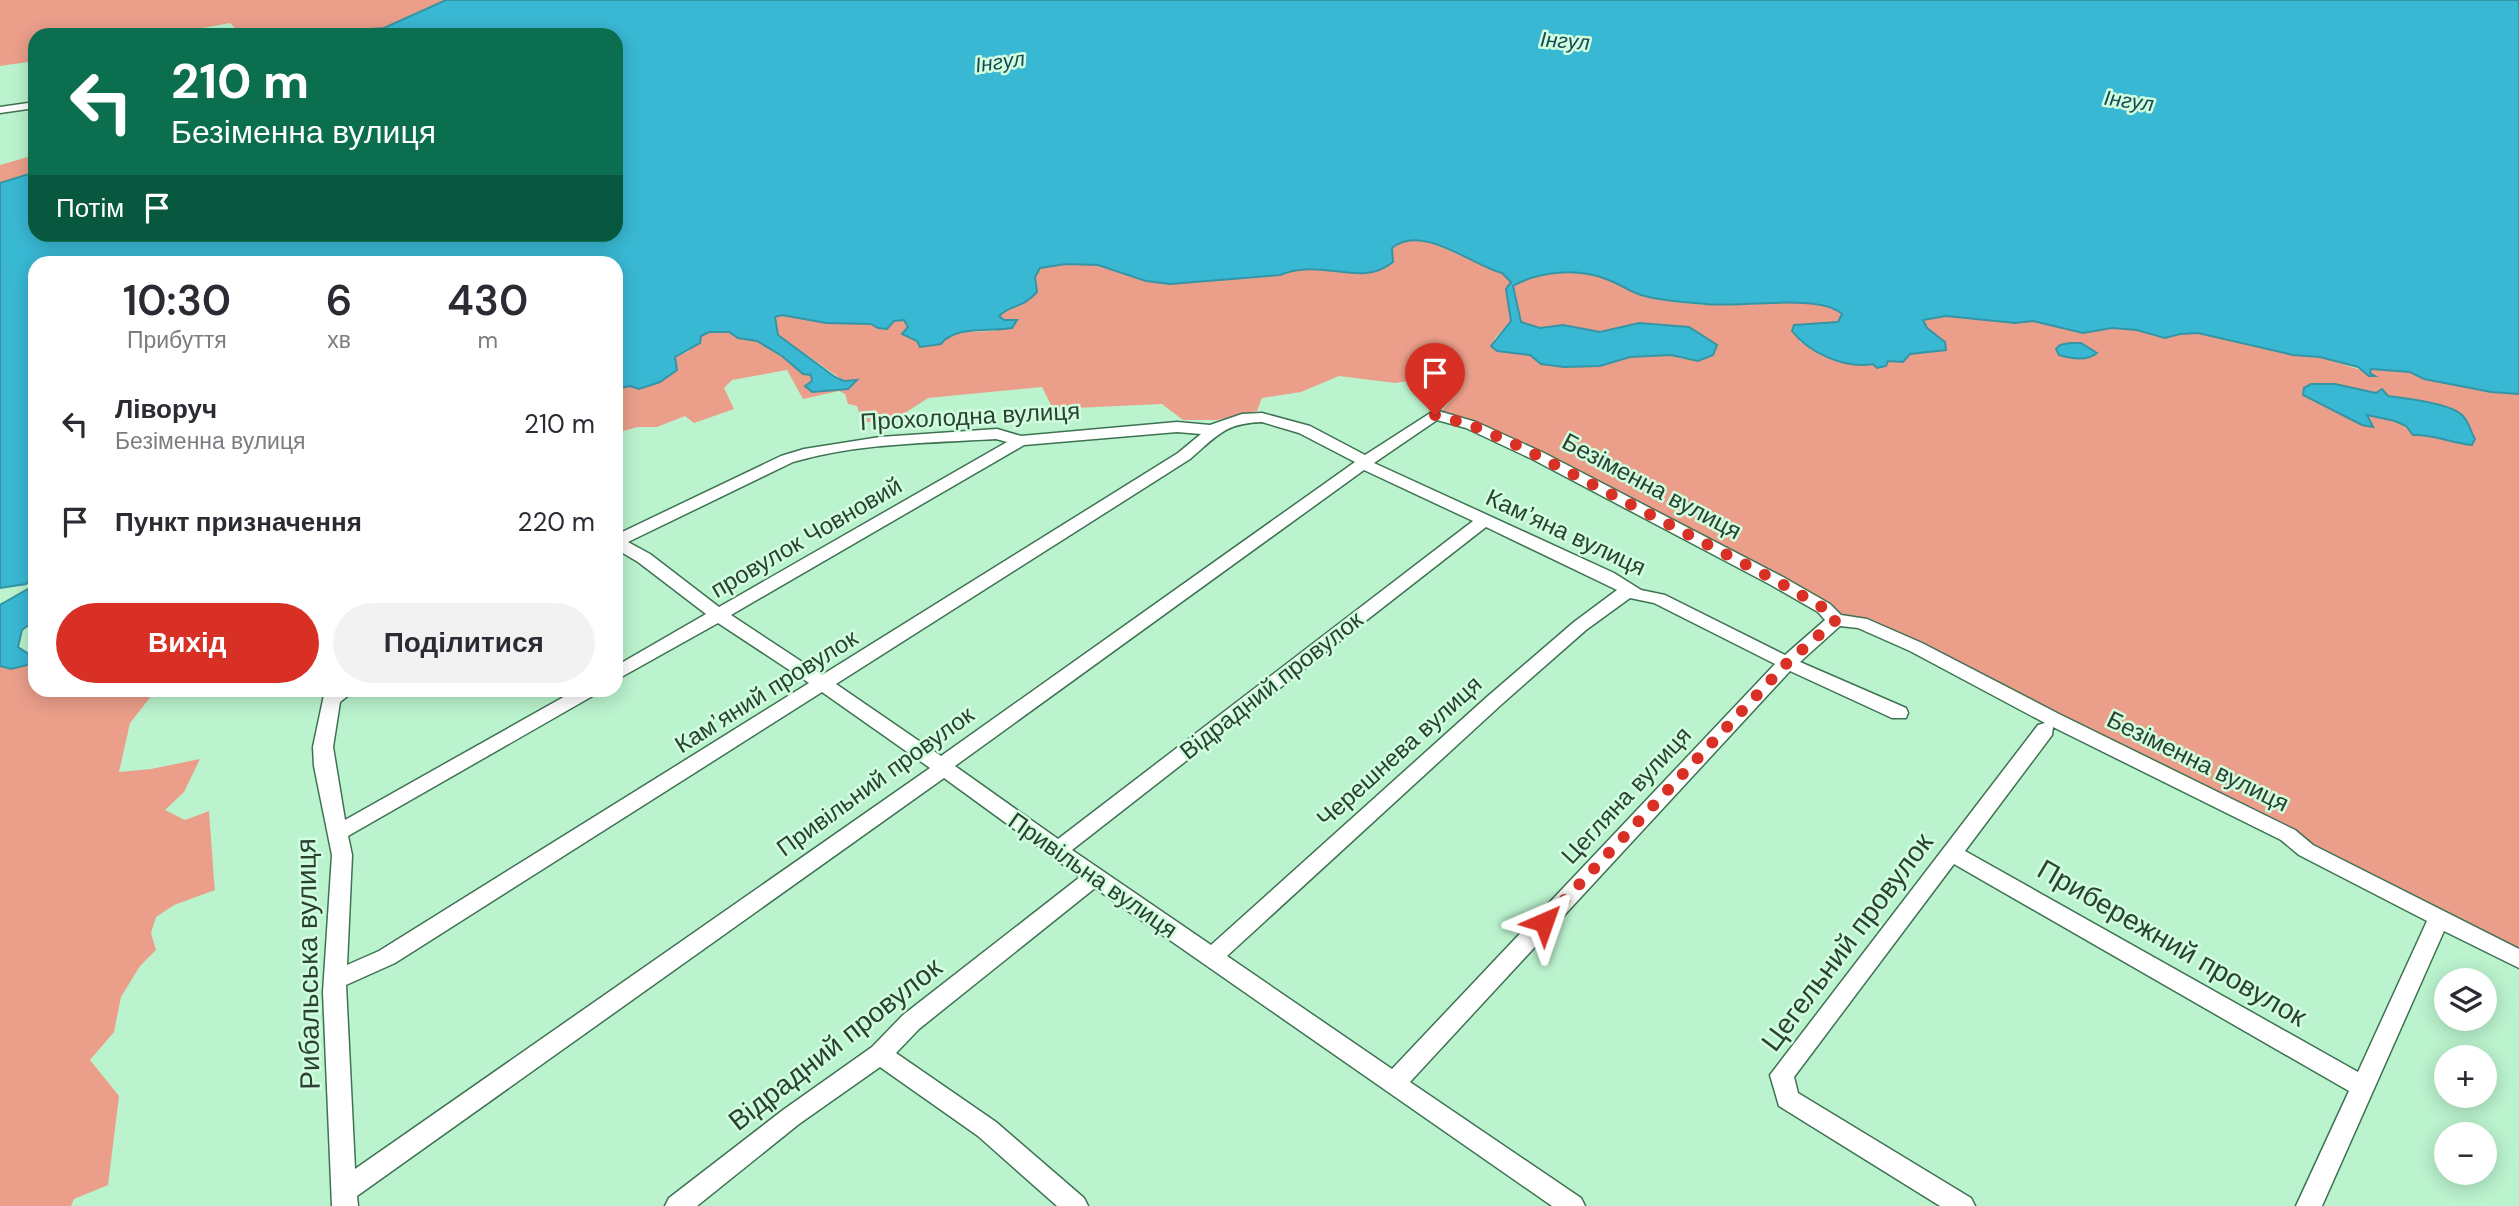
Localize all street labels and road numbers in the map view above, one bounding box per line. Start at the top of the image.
street label: Прохолодна вулиця [859,395,1081,437]
street label: Безіменна вулиця [1557,426,1747,546]
street label: провулок Човновий [705,470,907,604]
street label: Камʼяна вулиця [1481,481,1651,583]
street label: Відрадний провулок [1173,604,1369,766]
street label: Камʼяний провулок [669,622,864,760]
street label: Черешнева вулиця [1310,669,1488,833]
street label: Привільний провулок [770,699,980,863]
street label: Безіменна вулиця [2102,703,2294,819]
street label: Цегляна вулиця [1554,720,1698,870]
street label: Привільна вулиця [1002,805,1184,945]
street label: Цегельний провулок [1753,825,1942,1059]
street label: Рибальська вулиця [287,838,329,1090]
street label: Прибережний провулок [2031,851,2314,1036]
street label: Відрадний провулок [721,949,950,1139]

